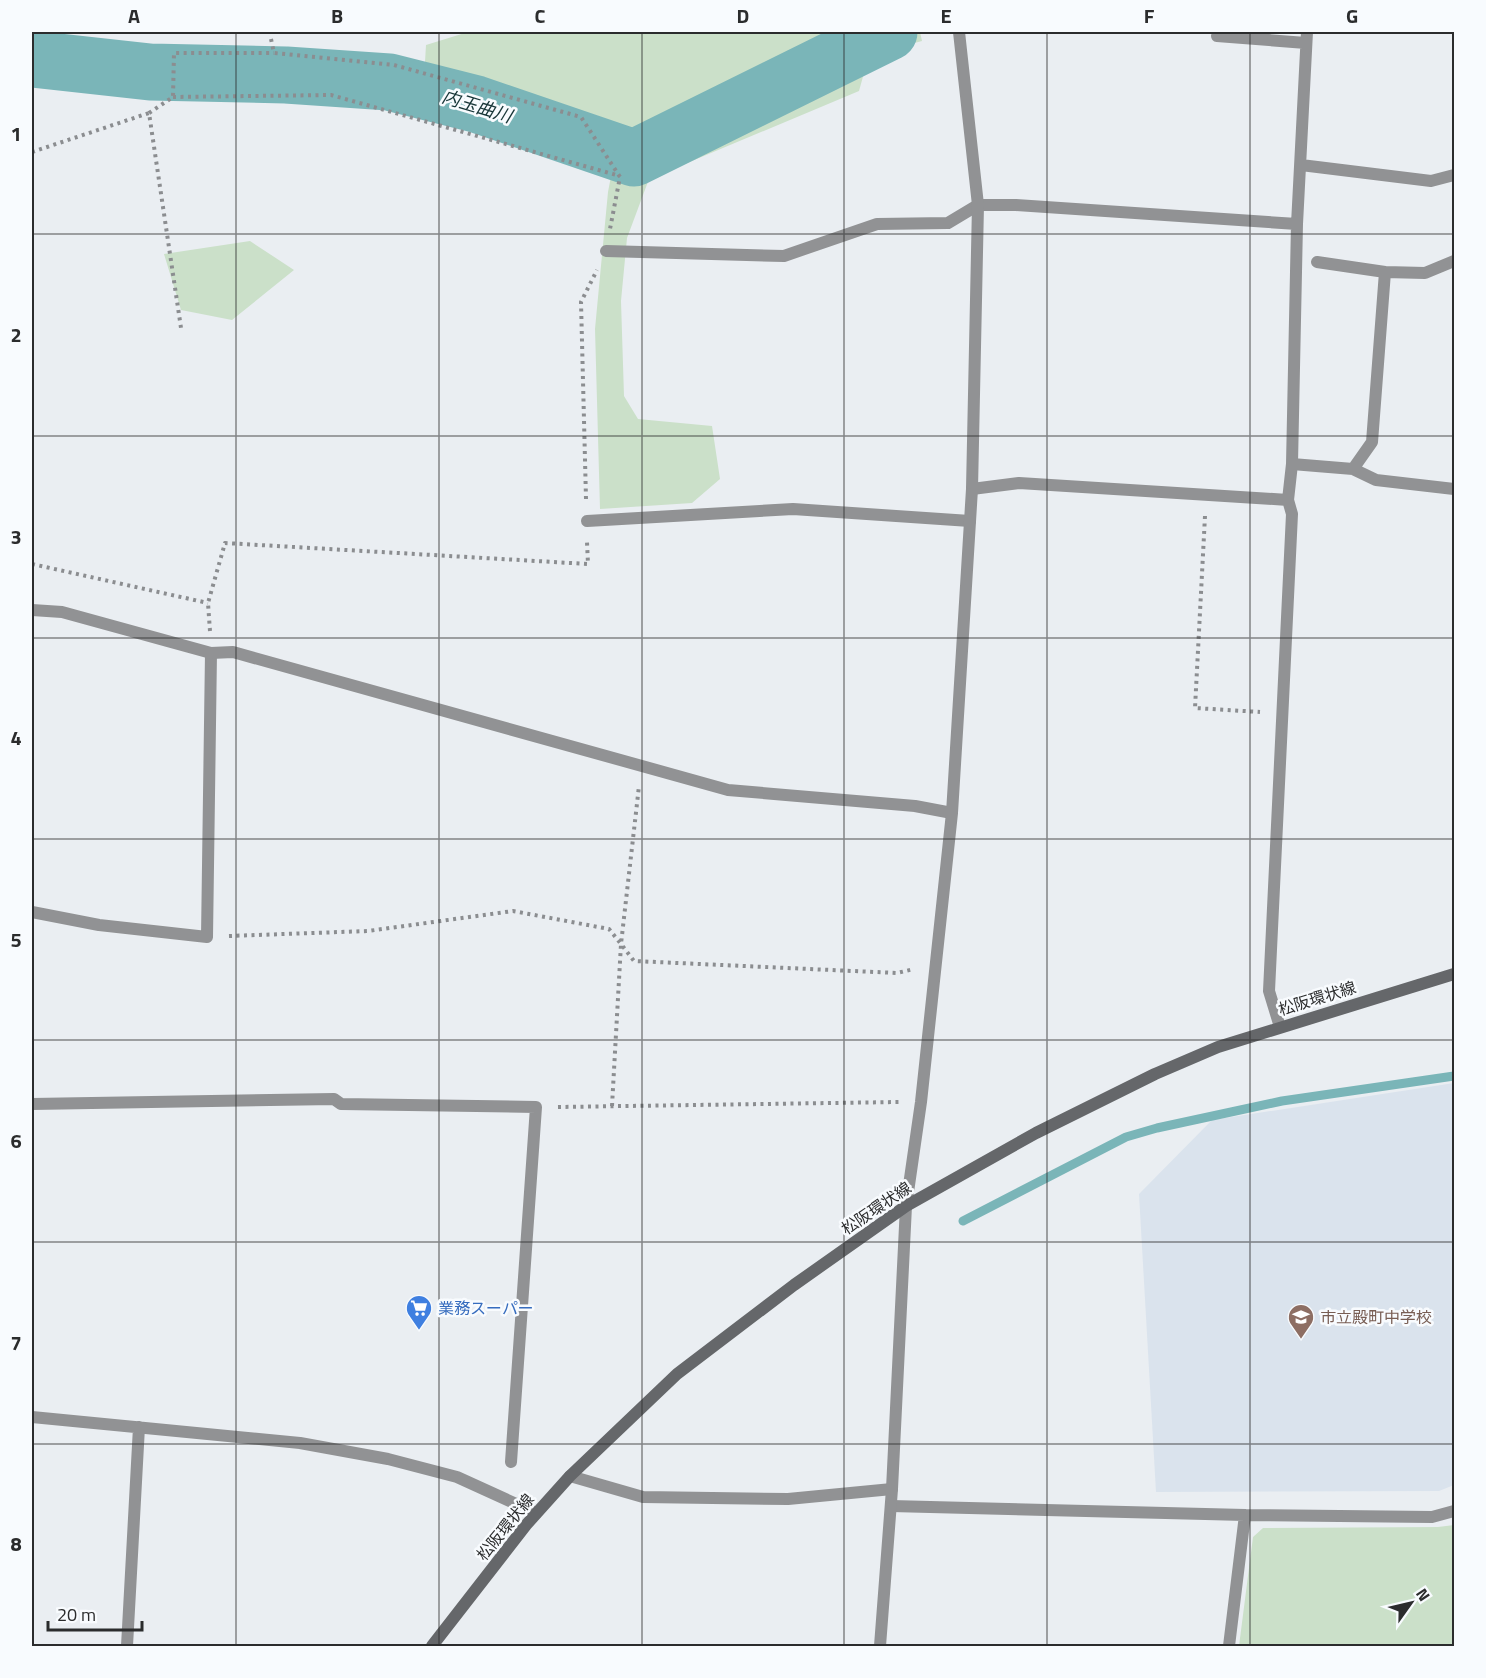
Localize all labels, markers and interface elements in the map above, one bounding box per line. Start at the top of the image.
text: A [128,0,140,31]
text: B [331,0,343,31]
text: C [535,0,546,31]
text: D [737,0,749,31]
text: E [940,0,952,31]
text: F [1144,0,1155,31]
text: G [1346,0,1358,31]
water label: 内玉曲川 [439,83,517,130]
text: 1 [10,118,22,149]
text: 2 [10,319,22,350]
text: 3 [10,521,22,552]
text: 4 [10,722,22,753]
text: 5 [10,924,22,955]
street label: 松阪環状線 [1275,975,1359,1021]
text: 6 [10,1125,22,1156]
street label: 松阪環状線 [836,1176,916,1240]
supermarket icon: 業務スーパー [404,1293,434,1331]
place label: 業務スーパー [438,1296,534,1320]
school or university icon: 市立殿町中学校 [1286,1302,1316,1340]
place label: 市立殿町中学校 [1320,1305,1432,1329]
text: 7 [10,1327,22,1358]
street label: 松阪環状線 [470,1488,540,1566]
text: 8 [10,1528,22,1559]
north arrow [1381,1573,1441,1633]
text: N [1410,1583,1436,1606]
scale bar [48,1594,142,1632]
text: 20 m [57,1601,96,1628]

